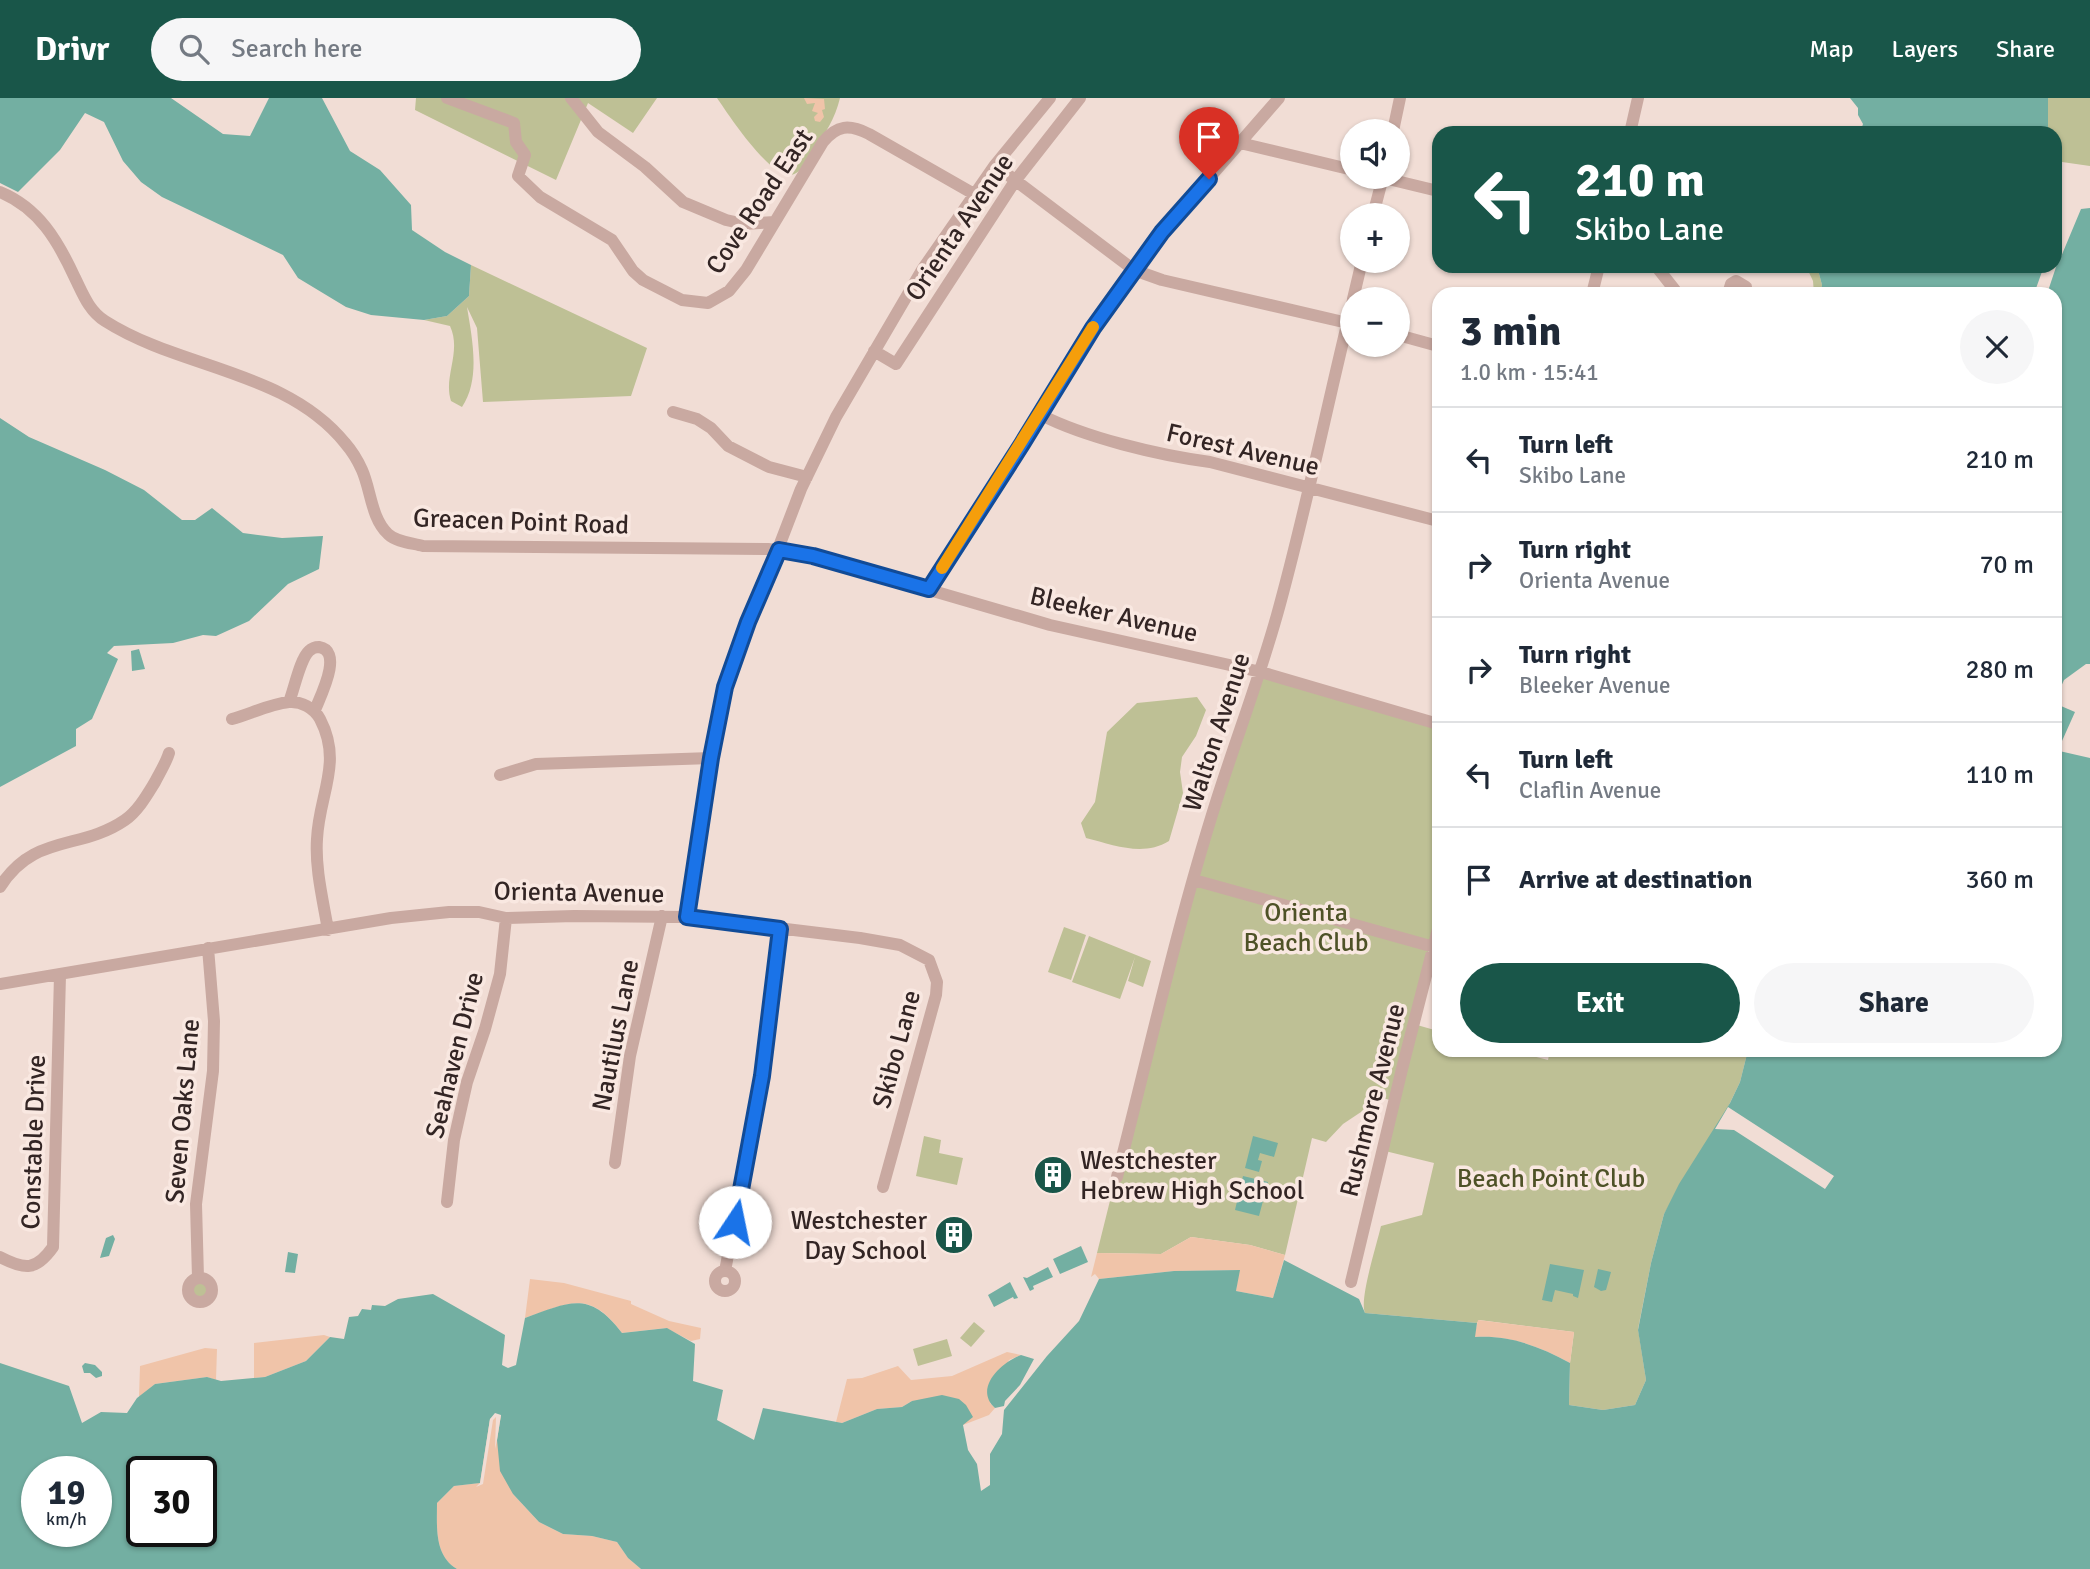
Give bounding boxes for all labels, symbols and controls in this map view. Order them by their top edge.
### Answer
search box [151,18,641,81]
text: Drivr [35,29,109,70]
icon: search [175,30,213,68]
text: Search here [231,33,362,65]
text: Map [1809,34,1854,64]
text: Layers [1892,34,1958,64]
text: Share [1996,34,2055,64]
pin [1179,107,1239,179]
icon: arrive [1190,118,1228,156]
map controls [1340,119,1410,357]
button: sound [1340,119,1410,189]
street label: Cove Road East [699,123,820,280]
street label: Orienta Avenue [899,148,1021,307]
text: 210 m [1575,150,1705,210]
icon: left [1460,154,1551,245]
button: + [1340,203,1410,273]
text: Skibo Lane [1575,210,1724,249]
button: − [1340,287,1410,357]
text: 3 min [1460,306,1561,357]
button: close [1960,310,2034,384]
text: 1.0 km · 15:41 [1460,358,1599,387]
street label: Forest Avenue [1163,417,1322,483]
text: Turn left [1519,429,1613,461]
icon: left [1460,441,1498,479]
text: 210 m [1965,444,2034,476]
text: Skibo Lane [1519,461,1626,490]
street label: Greacen Point Road [412,502,630,542]
text: Turn right [1519,534,1631,566]
icon: right [1460,546,1498,584]
text: 70 m [1979,549,2034,581]
text: Orienta Avenue [1519,566,1670,595]
street label: Bleeker Avenue [1027,580,1201,650]
text: Turn right [1519,639,1631,671]
street label: Walton Avenue [1176,649,1258,816]
icon: right [1460,651,1498,689]
text: 280 m [1965,654,2034,686]
text: Bleeker Avenue [1519,671,1671,700]
text: Turn left [1519,744,1613,776]
icon: left [1460,756,1498,794]
text: 110 m [1965,759,2034,791]
text: Claflin Avenue [1519,776,1661,805]
icon: arrive [1460,861,1498,899]
text: Arrive at destination [1519,864,1752,896]
text: 360 m [1965,864,2034,896]
street label: Orienta Avenue [493,876,665,910]
park label: Orienta Beach Club [1244,897,1368,959]
street label: Nautilus Lane [586,957,646,1114]
button: Exit [1460,963,1740,1043]
button: Share [1754,963,2034,1043]
street label: Seahaven Drive [419,969,491,1142]
street label: Skibo Lane [866,987,928,1112]
street label: Rushmore Avenue [1333,1000,1412,1200]
street label: Seven Oaks Lane [159,1017,207,1205]
street label: Constable Drive [15,1054,53,1230]
place label: Westchester Hebrew High School [1080,1145,1304,1207]
building icon: Westchester Hebrew High School [1032,1154,1074,1196]
park label: Beach Point Club [1457,1163,1645,1195]
position arrow [698,1185,772,1259]
place label: Westchester Day School [790,1205,927,1267]
building icon: Westchester Day School [933,1214,975,1256]
speed limit sign: 30 [126,1456,217,1547]
text: 19 [48,1471,85,1514]
text: km/h [46,1508,87,1530]

